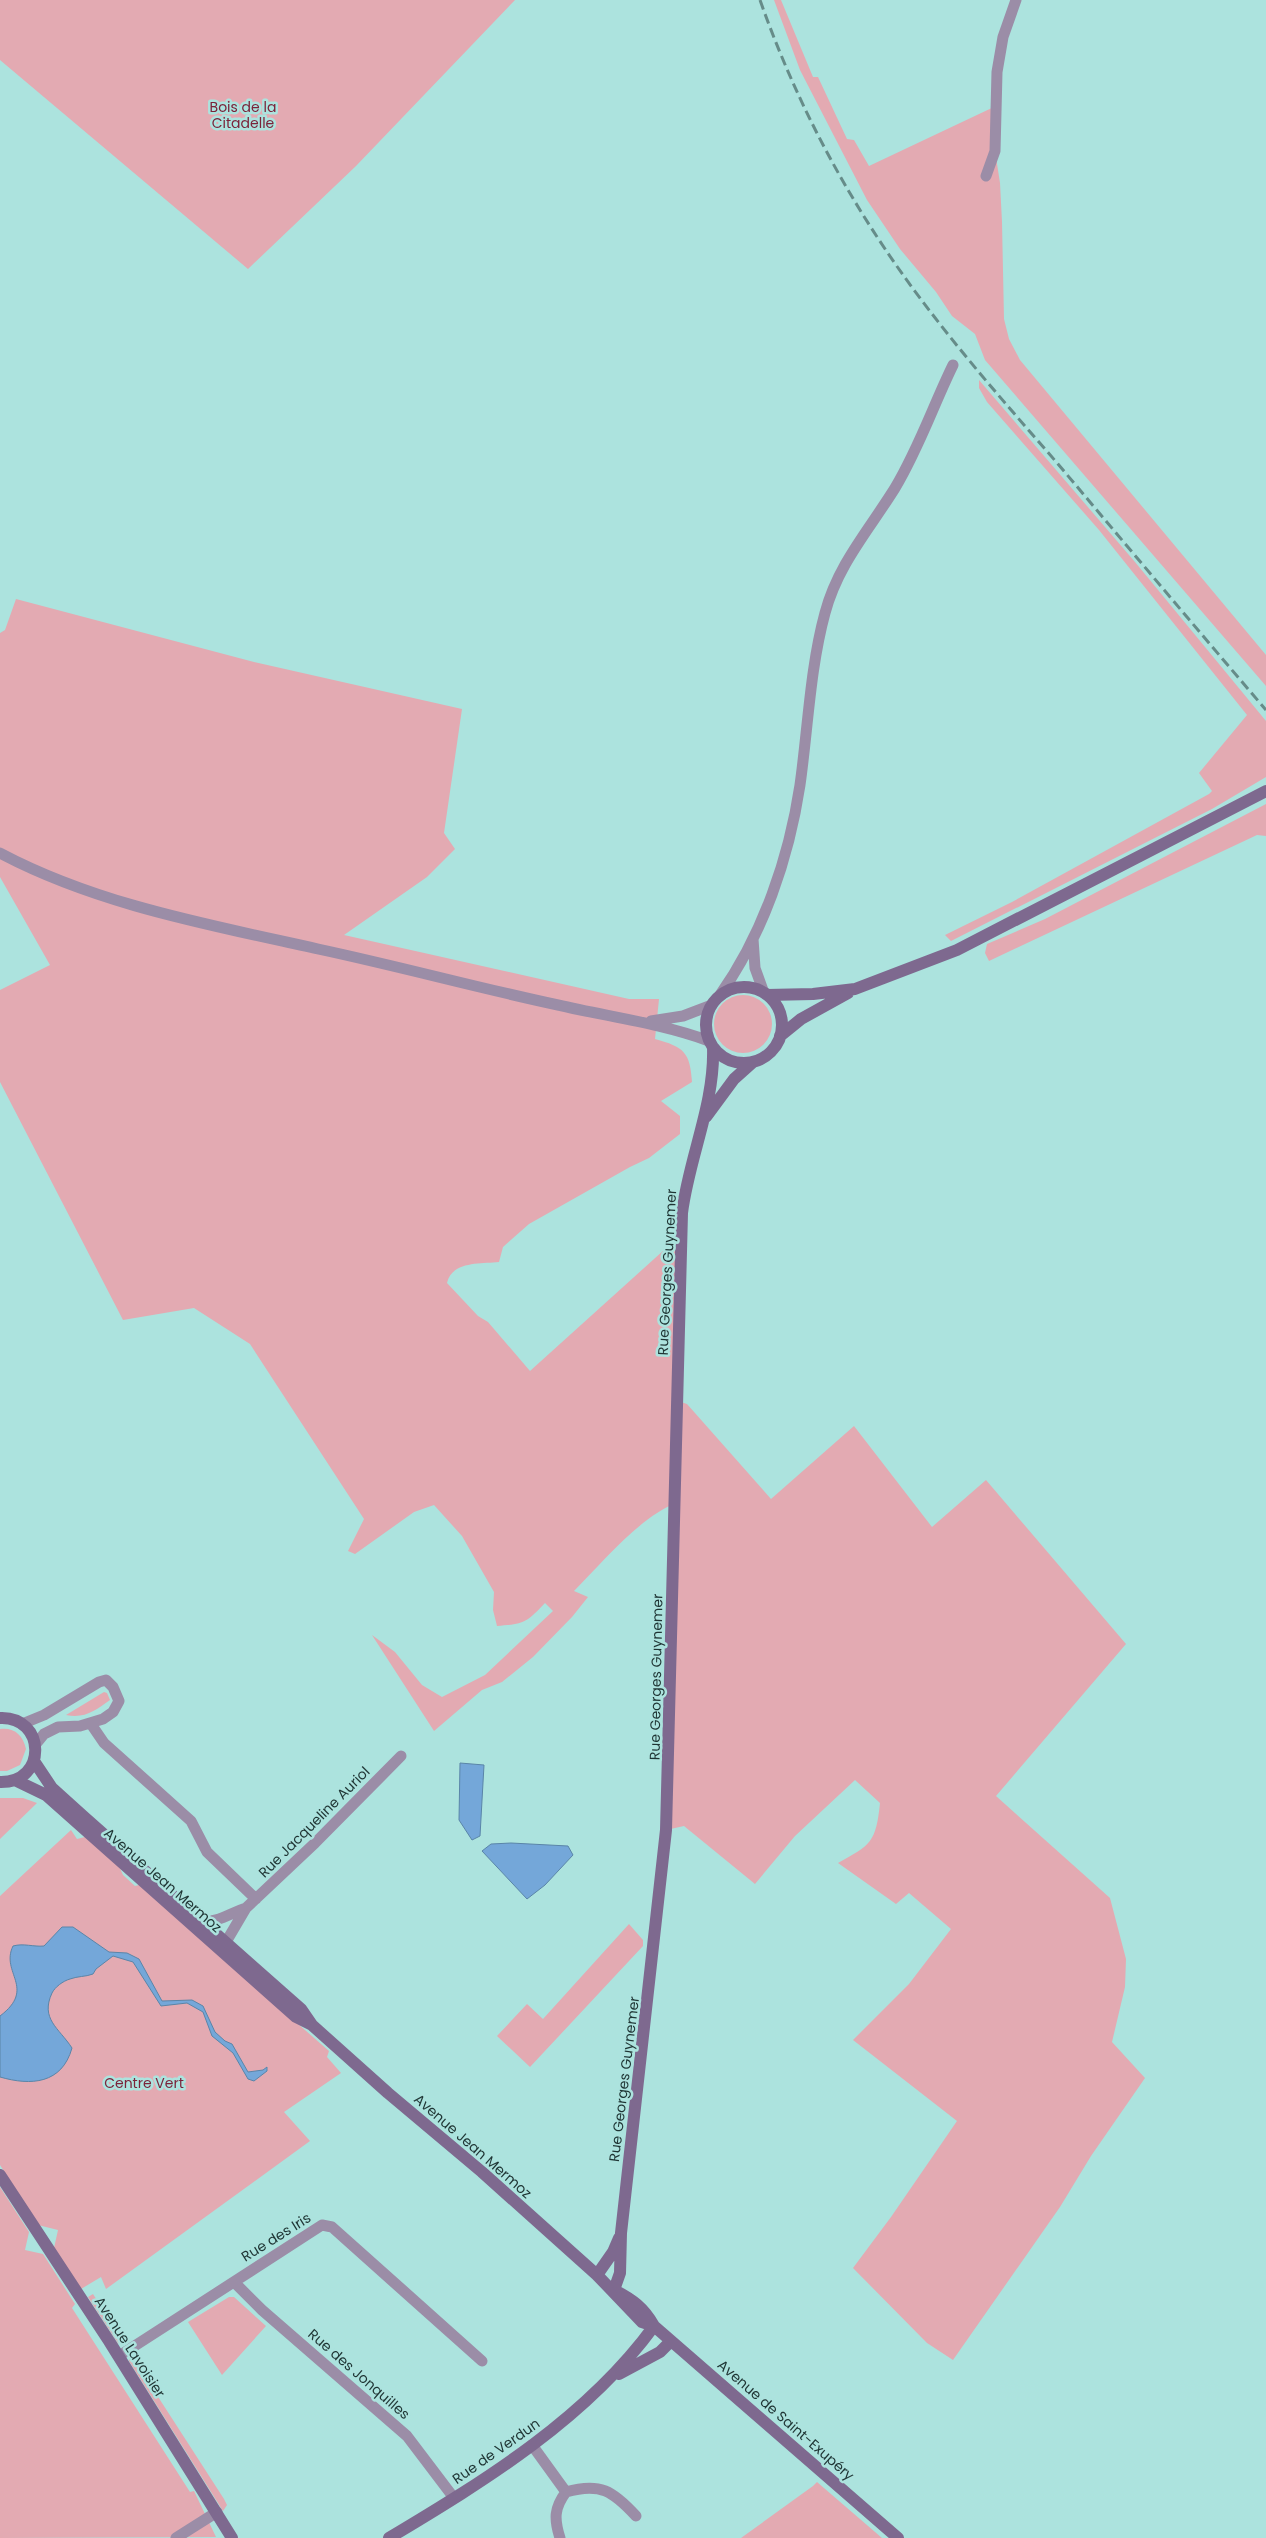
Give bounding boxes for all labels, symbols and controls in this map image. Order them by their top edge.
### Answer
park label: Bois de la Citadelle [210,97,276,133]
street label: Rue Georges Guynemer [653,1188,681,1356]
street label: Rue Georges Guynemer [645,1594,667,1760]
street label: Rue Jacqueline Auriol [254,1762,374,1882]
street label: Avenue Jean Mermoz [100,1823,226,1937]
street label: Rue Georges Guynemer [604,1995,644,2163]
park label: Centre Vert [104,2073,184,2093]
street label: Avenue Jean Mermoz [410,2089,536,2203]
street label: Rue des Iris [237,2208,315,2266]
street label: Avenue Lavoisier [90,2293,170,2401]
street label: Rue des Jonquilles [304,2324,414,2424]
street label: Avenue de Saint-Exupéry [713,2355,859,2485]
street label: Rue de Verdun [448,2413,544,2489]

